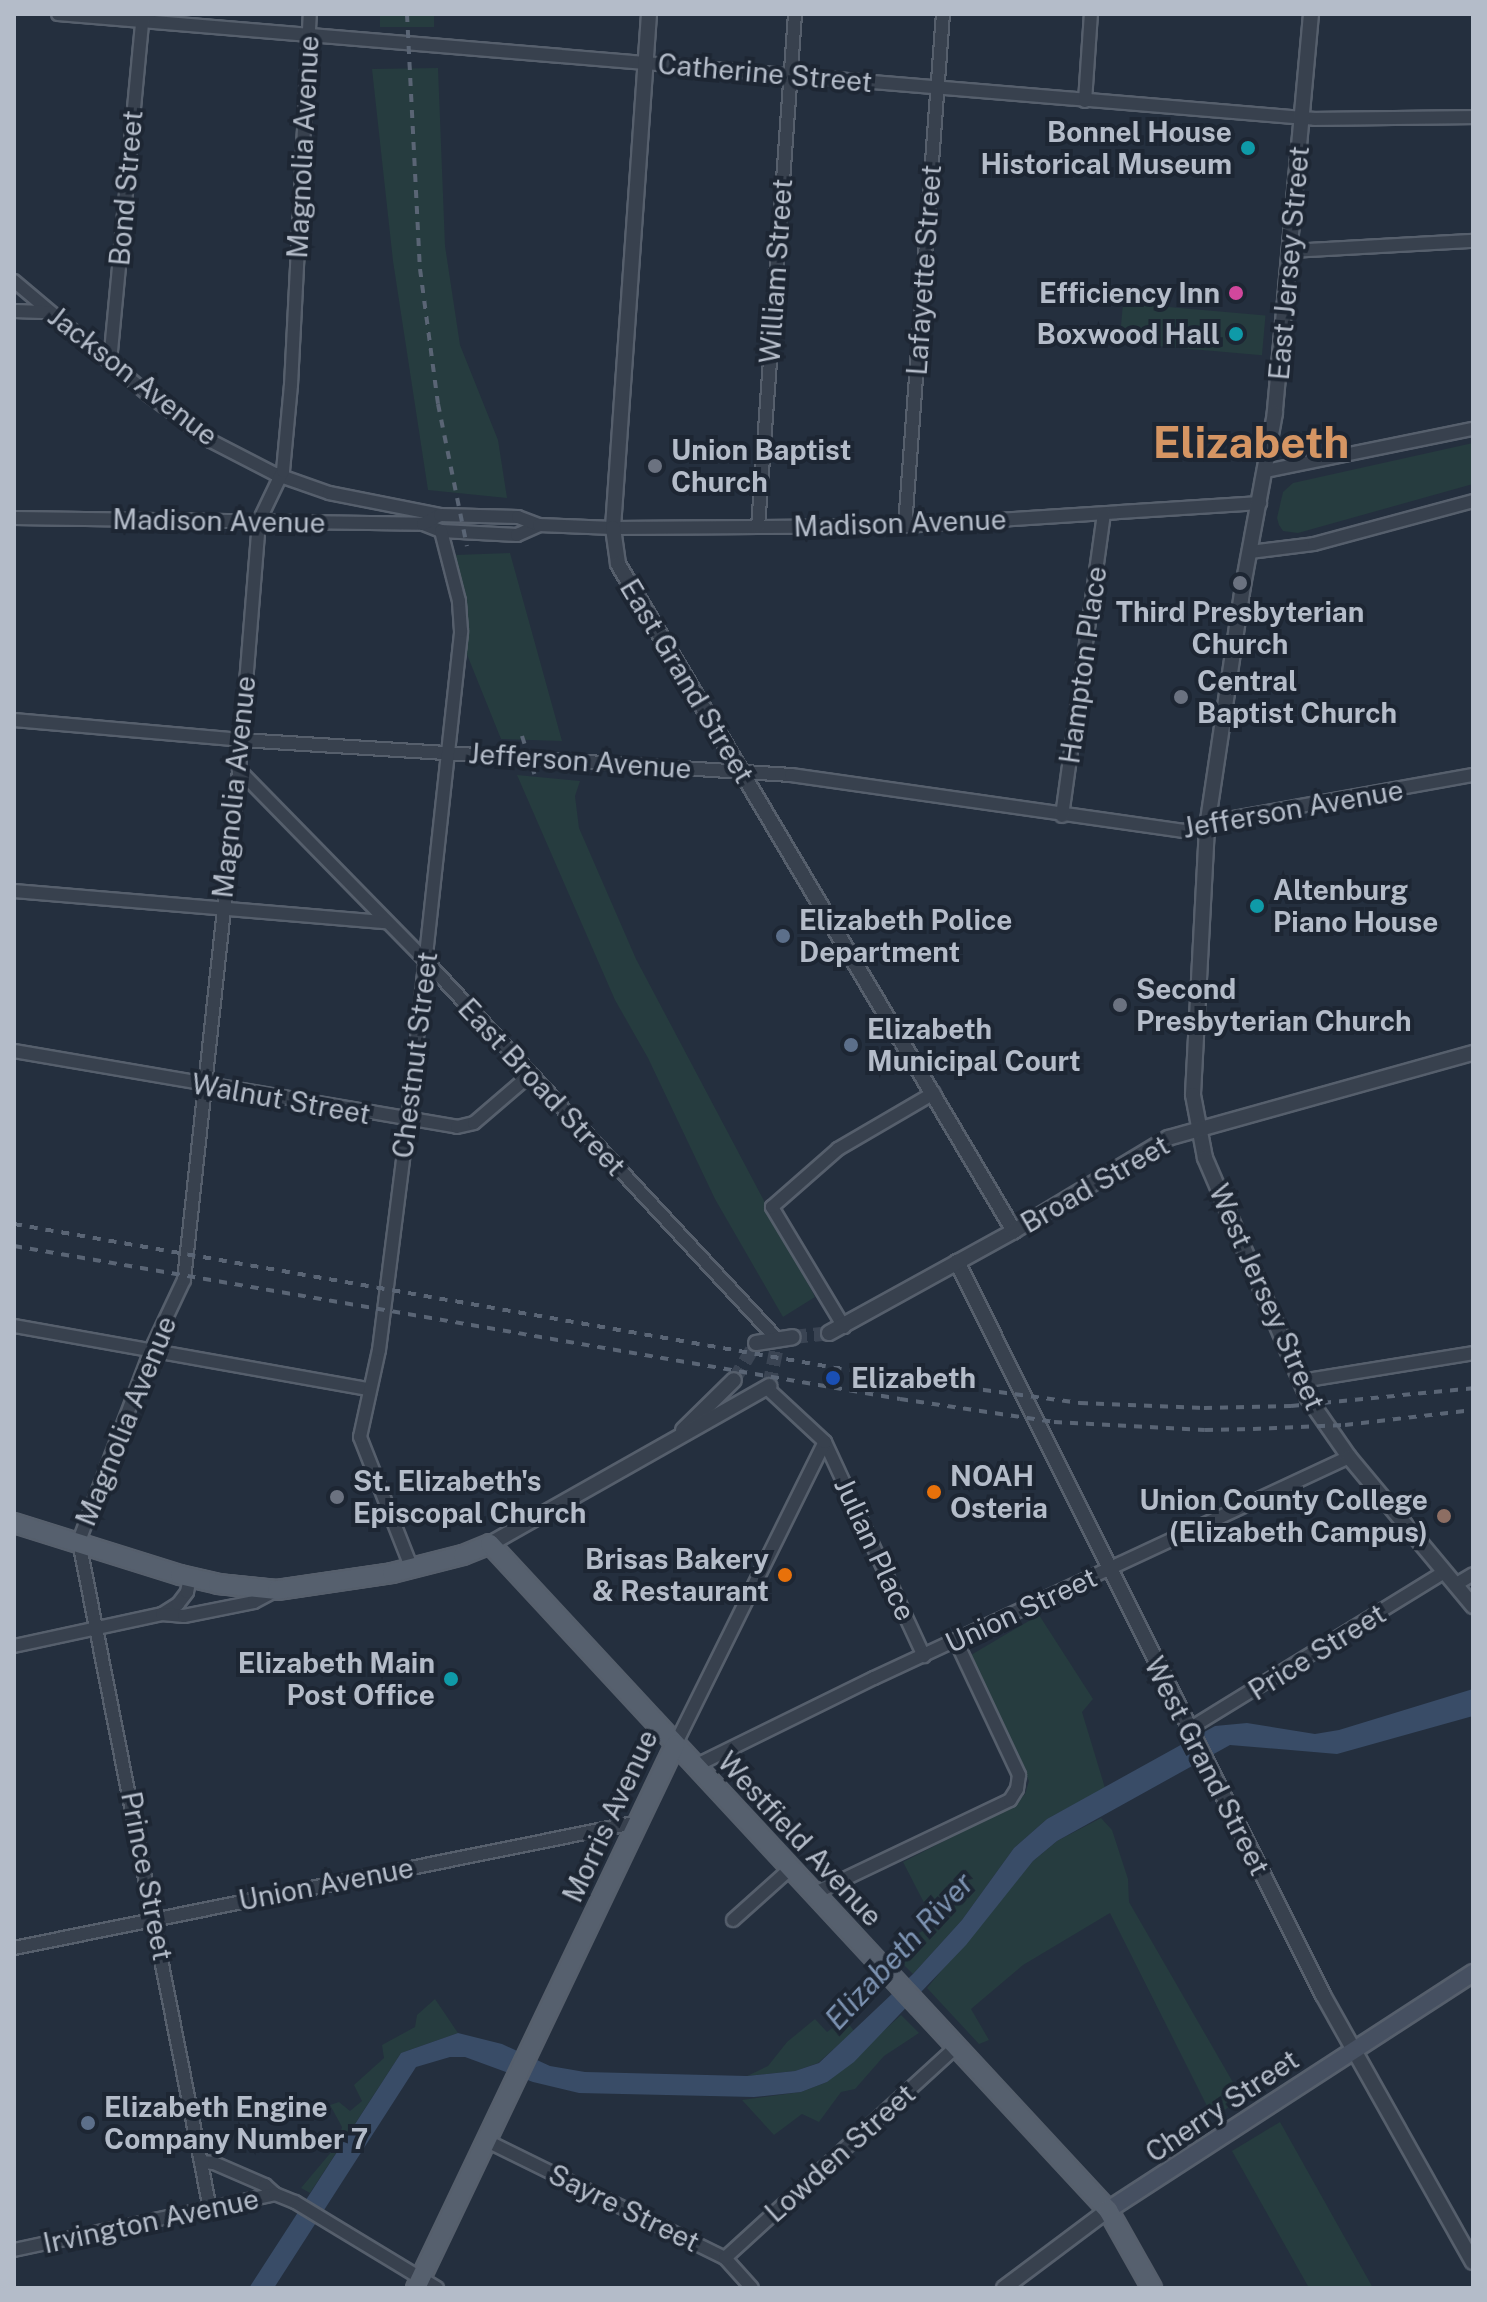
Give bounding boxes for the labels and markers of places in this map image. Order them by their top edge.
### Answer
place label: Bonnel House Historical Museum [980,115,1232,181]
marker: Bonnel House Historical Museum [1239,139,1257,157]
place label: Efficiency Inn [1039,276,1220,310]
marker: Efficiency Inn [1227,284,1245,302]
place label: Boxwood Hall [1037,317,1220,351]
marker: Boxwood Hall [1227,325,1245,343]
place label: Union Baptist Church [671,433,851,499]
marker: Union Baptist Church [646,457,664,475]
marker: Third Presbyterian Church [1231,574,1249,592]
place label: Third Presbyterian Church [1116,595,1364,661]
place label: Central Baptist Church [1197,664,1397,730]
marker: Central Baptist Church [1172,688,1190,706]
place label: Altenburg Piano House [1273,873,1438,939]
marker: Altenburg Piano House [1248,897,1266,915]
place label: Elizabeth Police Department [799,903,1012,969]
marker: Elizabeth Police Department [774,927,792,945]
place label: Second Presbyterian Church [1136,972,1411,1038]
marker: Second Presbyterian Church [1111,996,1129,1014]
place label: Elizabeth Municipal Court [867,1012,1081,1078]
marker: Elizabeth Municipal Court [842,1036,860,1054]
place label: Elizabeth [851,1361,976,1395]
marker: Elizabeth [822,1367,844,1389]
place label: NOAH Osteria [950,1459,1048,1525]
place label: St. Elizabeth's Episcopal Church [353,1464,586,1530]
marker: NOAH Osteria [925,1483,943,1501]
place label: Union County College (Elizabeth Campus) [1139,1483,1428,1549]
marker: St. Elizabeth's Episcopal Church [328,1488,346,1506]
marker: Union County College (Elizabeth Campus) [1435,1507,1453,1525]
place label: Brisas Bakery & Restaurant [585,1542,769,1608]
marker: Brisas Bakery & Restaurant [776,1566,794,1584]
place label: Elizabeth Main Post Office [238,1646,435,1712]
marker: Elizabeth Main Post Office [442,1670,460,1688]
place label: Elizabeth Engine Company Number 7 [104,2090,369,2156]
marker: Elizabeth Engine Company Number 7 [79,2114,97,2132]

